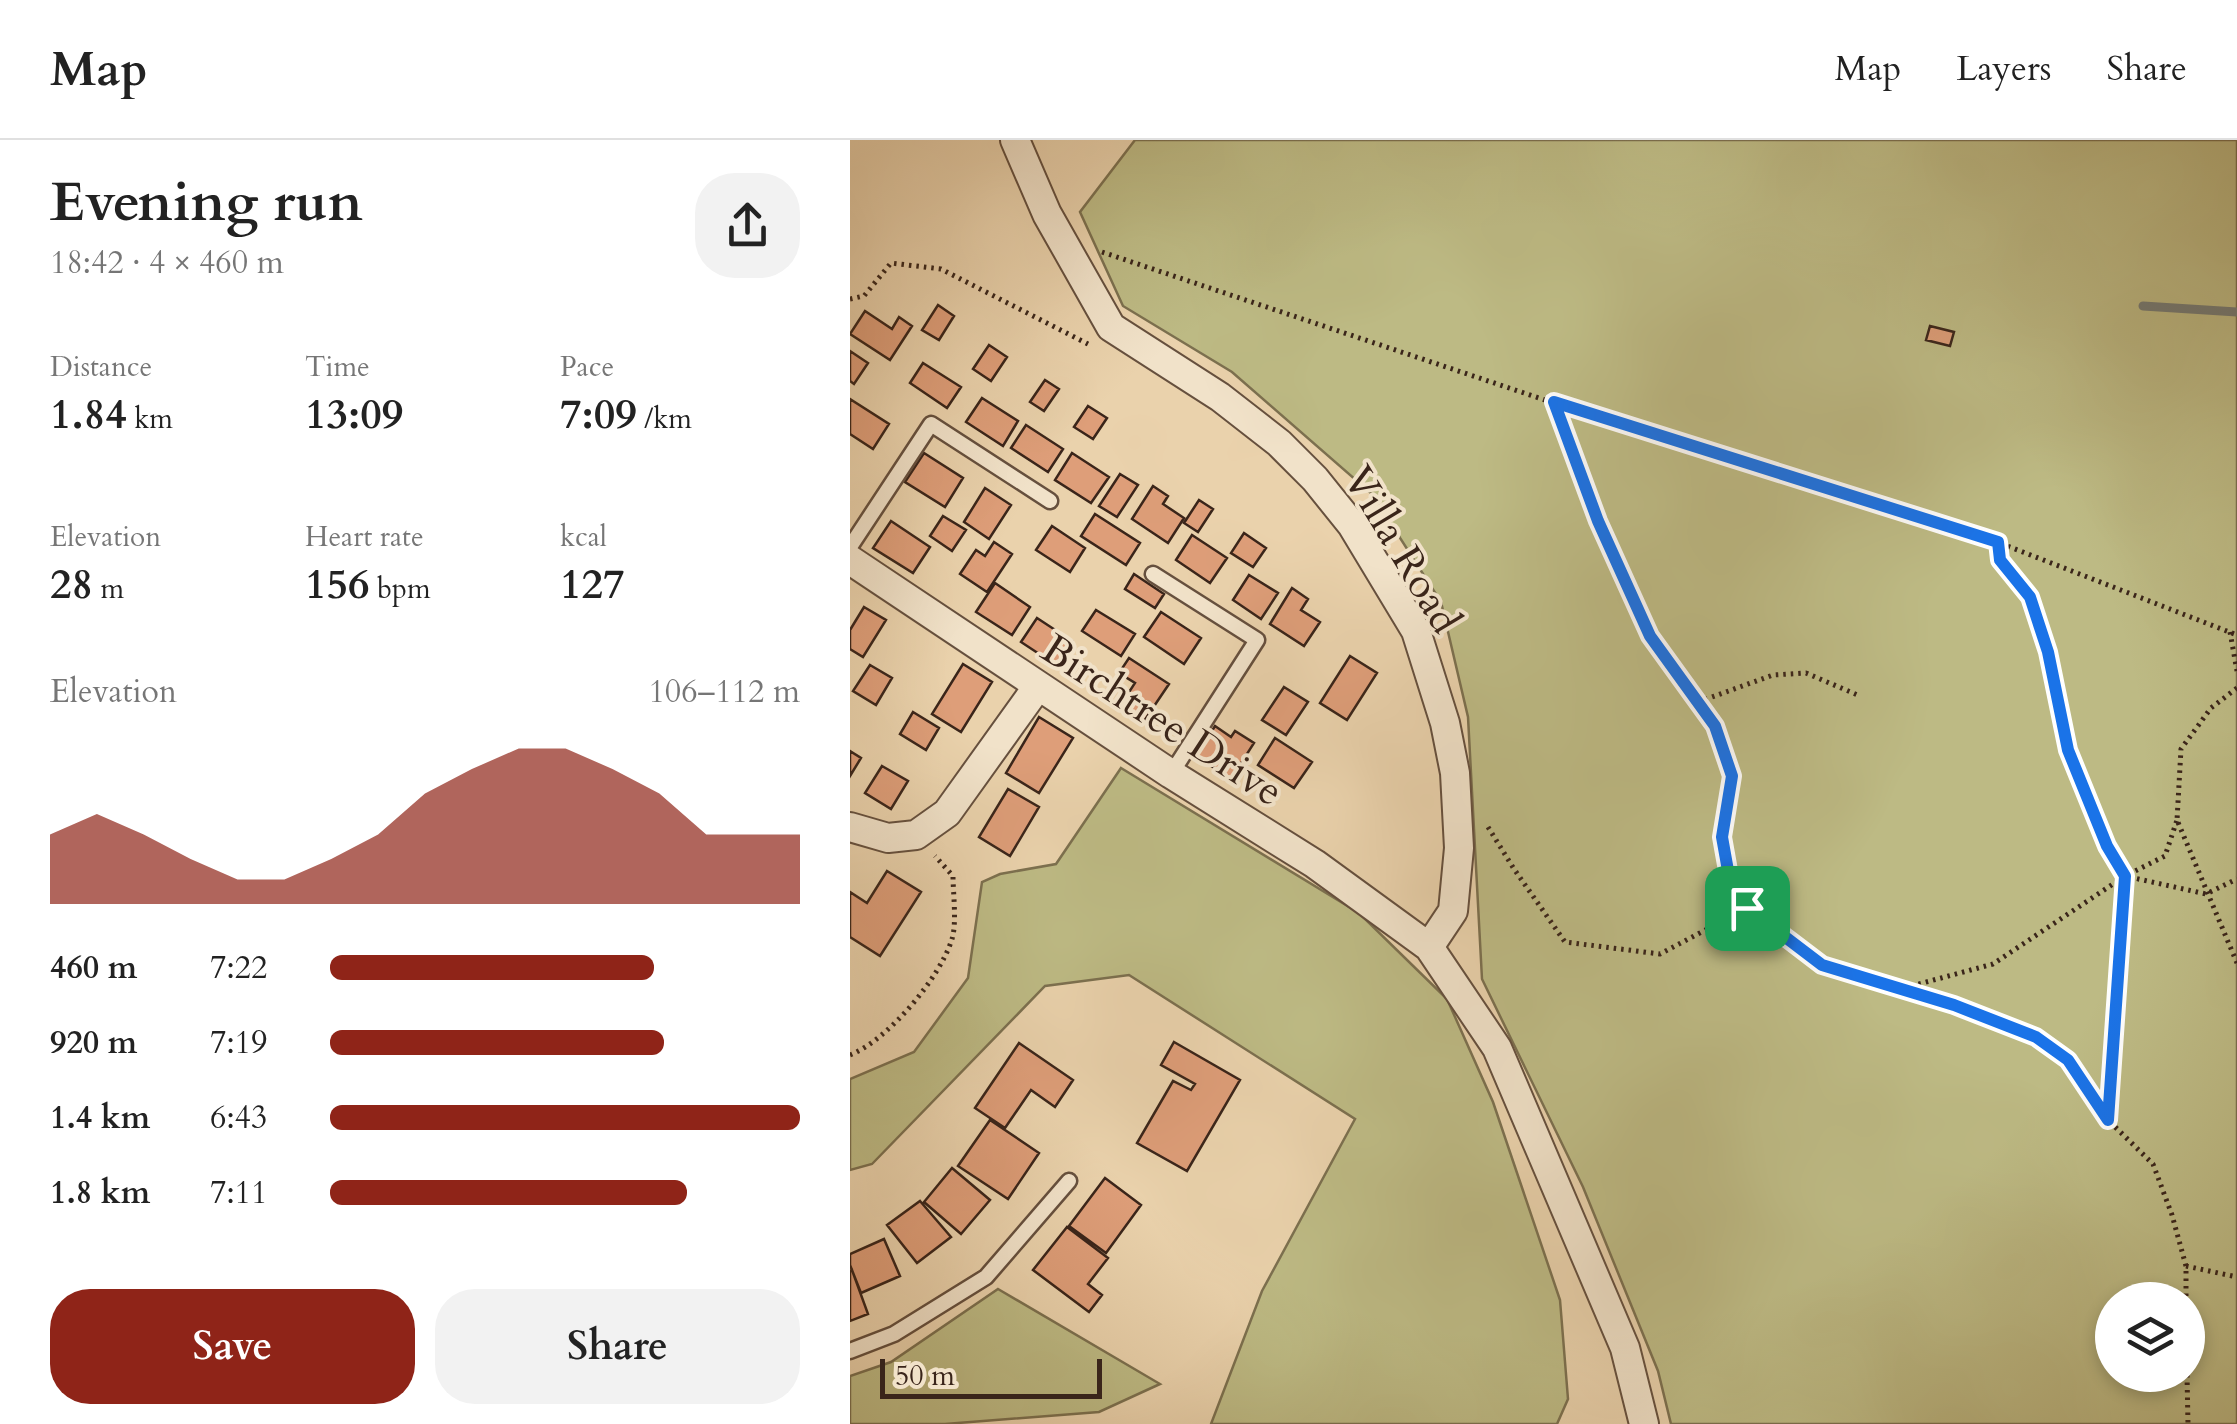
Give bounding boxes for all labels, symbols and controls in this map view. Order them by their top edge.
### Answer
text: Map [50,37,148,102]
text: Map [1835,45,1901,93]
text: Layers [1956,45,2051,93]
text: Share [2106,45,2187,93]
text: Evening run [50,166,363,240]
button: share [695,173,800,278]
text: 18:42 · 4 × 460 m [50,241,284,285]
text: Distance [50,348,152,386]
text: Time [305,348,370,386]
text: Pace [560,348,614,386]
text: 1.84 [50,386,127,443]
text: 13:09 [305,386,403,443]
text: 7:09 [560,386,637,443]
text: km [127,400,173,438]
text: /km [637,400,692,438]
street label: Villa Road [1329,455,1474,644]
text: Elevation [50,518,161,556]
text: Heart rate [305,518,424,556]
text: kcal [560,518,607,556]
text: 28 [50,556,93,613]
text: 156 [305,556,370,613]
text: 127 [560,556,625,613]
text: m [93,570,124,608]
text: bpm [370,570,431,608]
street label: Birchtree Drive [1030,621,1294,820]
text: Elevation [50,670,177,714]
text: 106–112 m [648,670,800,714]
pin [1705,866,1790,951]
icon: arrive [1720,881,1775,936]
text: 460 m [50,946,137,990]
text: 7:22 [210,946,267,990]
text: 920 m [50,1021,137,1065]
text: 7:19 [210,1021,267,1065]
text: 1.4 km [50,1096,150,1140]
text: 6:43 [210,1096,267,1140]
text: 1.8 km [50,1171,150,1215]
text: 7:11 [210,1171,267,1215]
map controls [2095,1282,2205,1392]
button: layers [2095,1282,2205,1392]
button: Save [50,1289,415,1404]
button: Share [435,1289,800,1404]
scale bar [880,1354,1102,1398]
text: 50 m [895,1357,955,1395]

